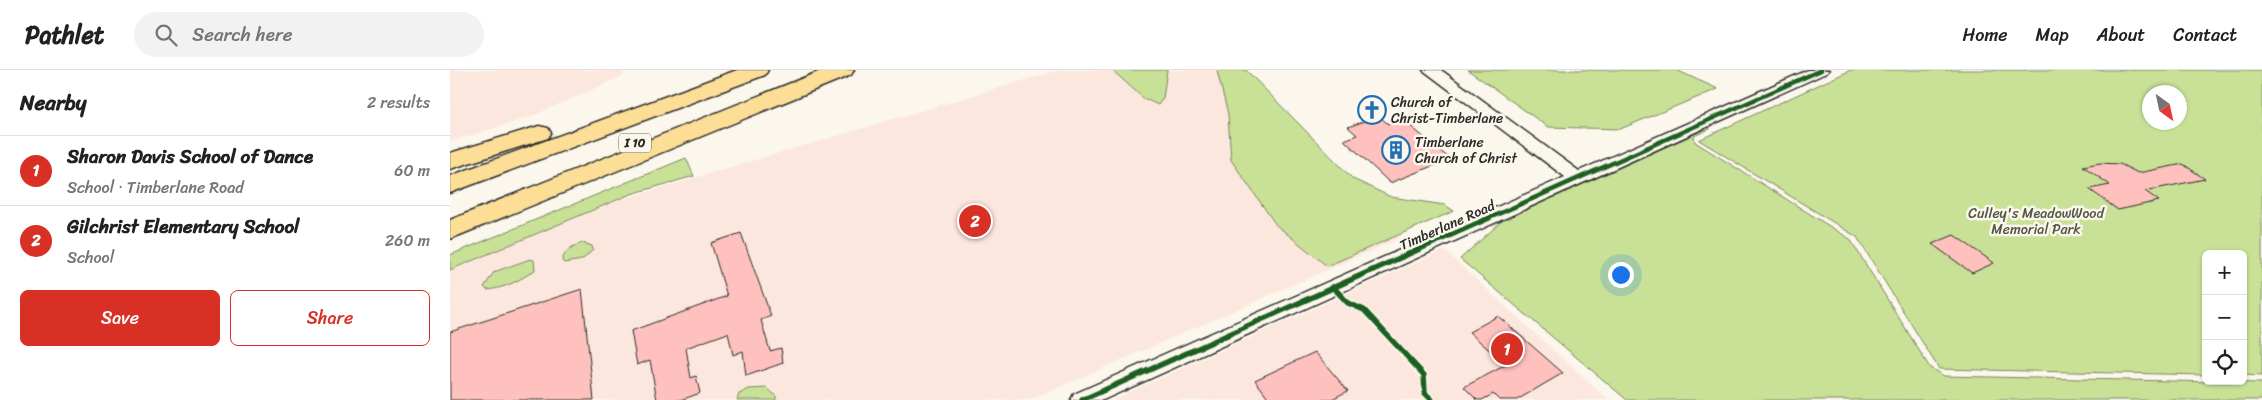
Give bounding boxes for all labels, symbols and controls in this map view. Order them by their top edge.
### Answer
search box [134,12,484,57]
text: Pathlet [25,14,104,56]
text: Search here [192,18,292,51]
text: Home [1963,19,2008,51]
text: Map [2036,19,2069,51]
text: About [2097,19,2145,51]
text: Contact [2173,19,2237,51]
icon: search [152,21,180,49]
text: Nearby [20,84,86,122]
north arrow [2142,85,2187,130]
text: 2 results [367,88,430,117]
place label: Church of Christ-Timberlane [1391,90,1503,131]
church icon: Church of Christ-Timberlane [1357,95,1387,125]
place label: Timberlane Church of Christ [1415,130,1518,171]
road number: I 10 [619,134,651,152]
building icon: Timberlane Church of Christ [1381,135,1411,165]
text: Sharon Davis School of Dance [67,140,313,173]
text: 1 [33,156,39,185]
text: 60 m [394,156,430,185]
text: School · Timberlane Road [67,173,244,202]
street label: Timberlane Road [1395,193,1500,258]
park label: Culley's MeadowWood Memorial Park [1968,201,2105,242]
pin: 2 [959,202,991,240]
text: Gilchrist Elementary School [67,210,300,243]
text: 2 [31,226,41,255]
text: 260 m [385,226,430,255]
text: School [67,243,114,272]
map controls [2202,250,2247,385]
button: + [2202,250,2247,295]
your location [1608,262,1634,288]
button: Save [20,290,220,346]
button: Share [230,290,430,346]
button: − [2202,295,2247,340]
pin: 1 [1491,330,1523,368]
button: locate [2202,340,2247,385]

